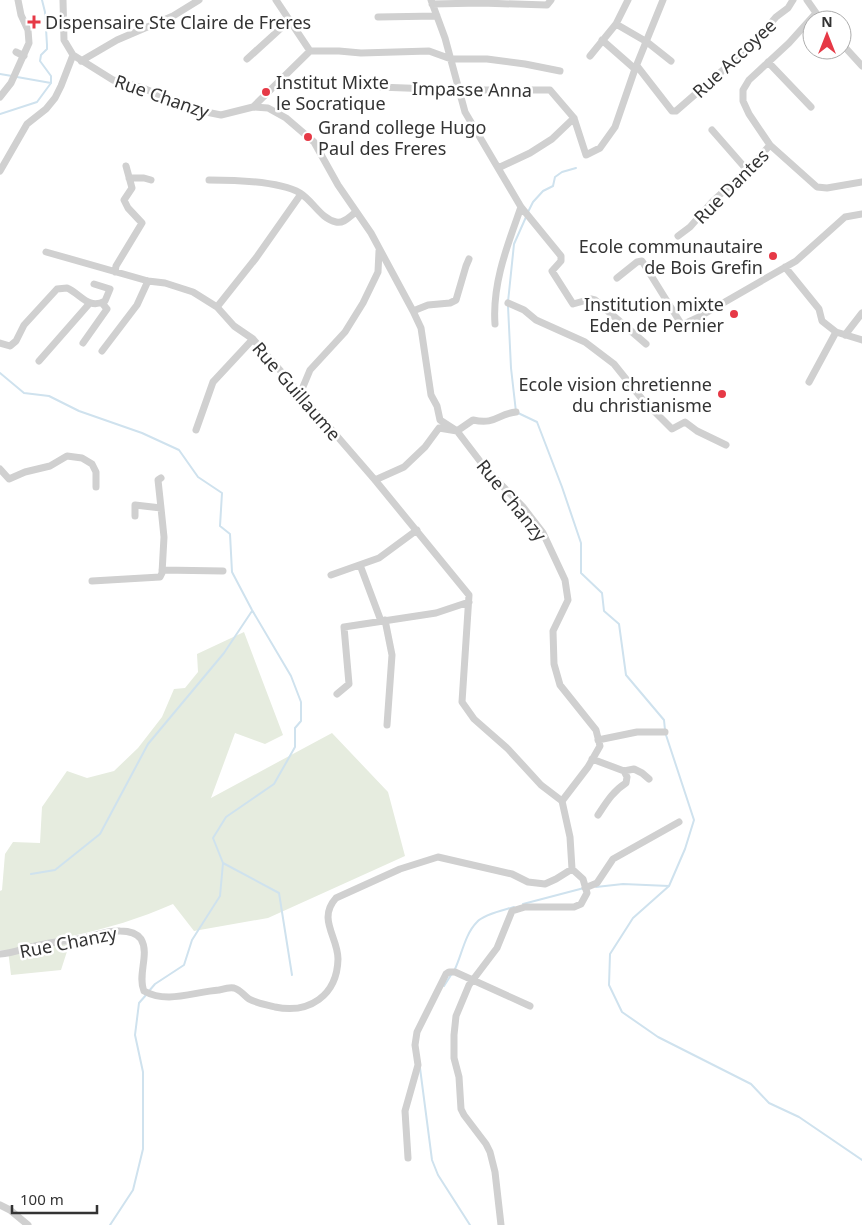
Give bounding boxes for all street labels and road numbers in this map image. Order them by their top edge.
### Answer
street label: Rue Accoyee [687,13,781,103]
street label: Rue Chanzy [112,69,213,124]
street label: Impasse Anna [412,76,532,102]
street label: Rue Dantes [688,143,774,229]
street label: Rue Guillaume [247,337,347,445]
street label: Rue Chanzy [472,454,553,546]
street label: Rue Chanzy [17,921,119,963]

